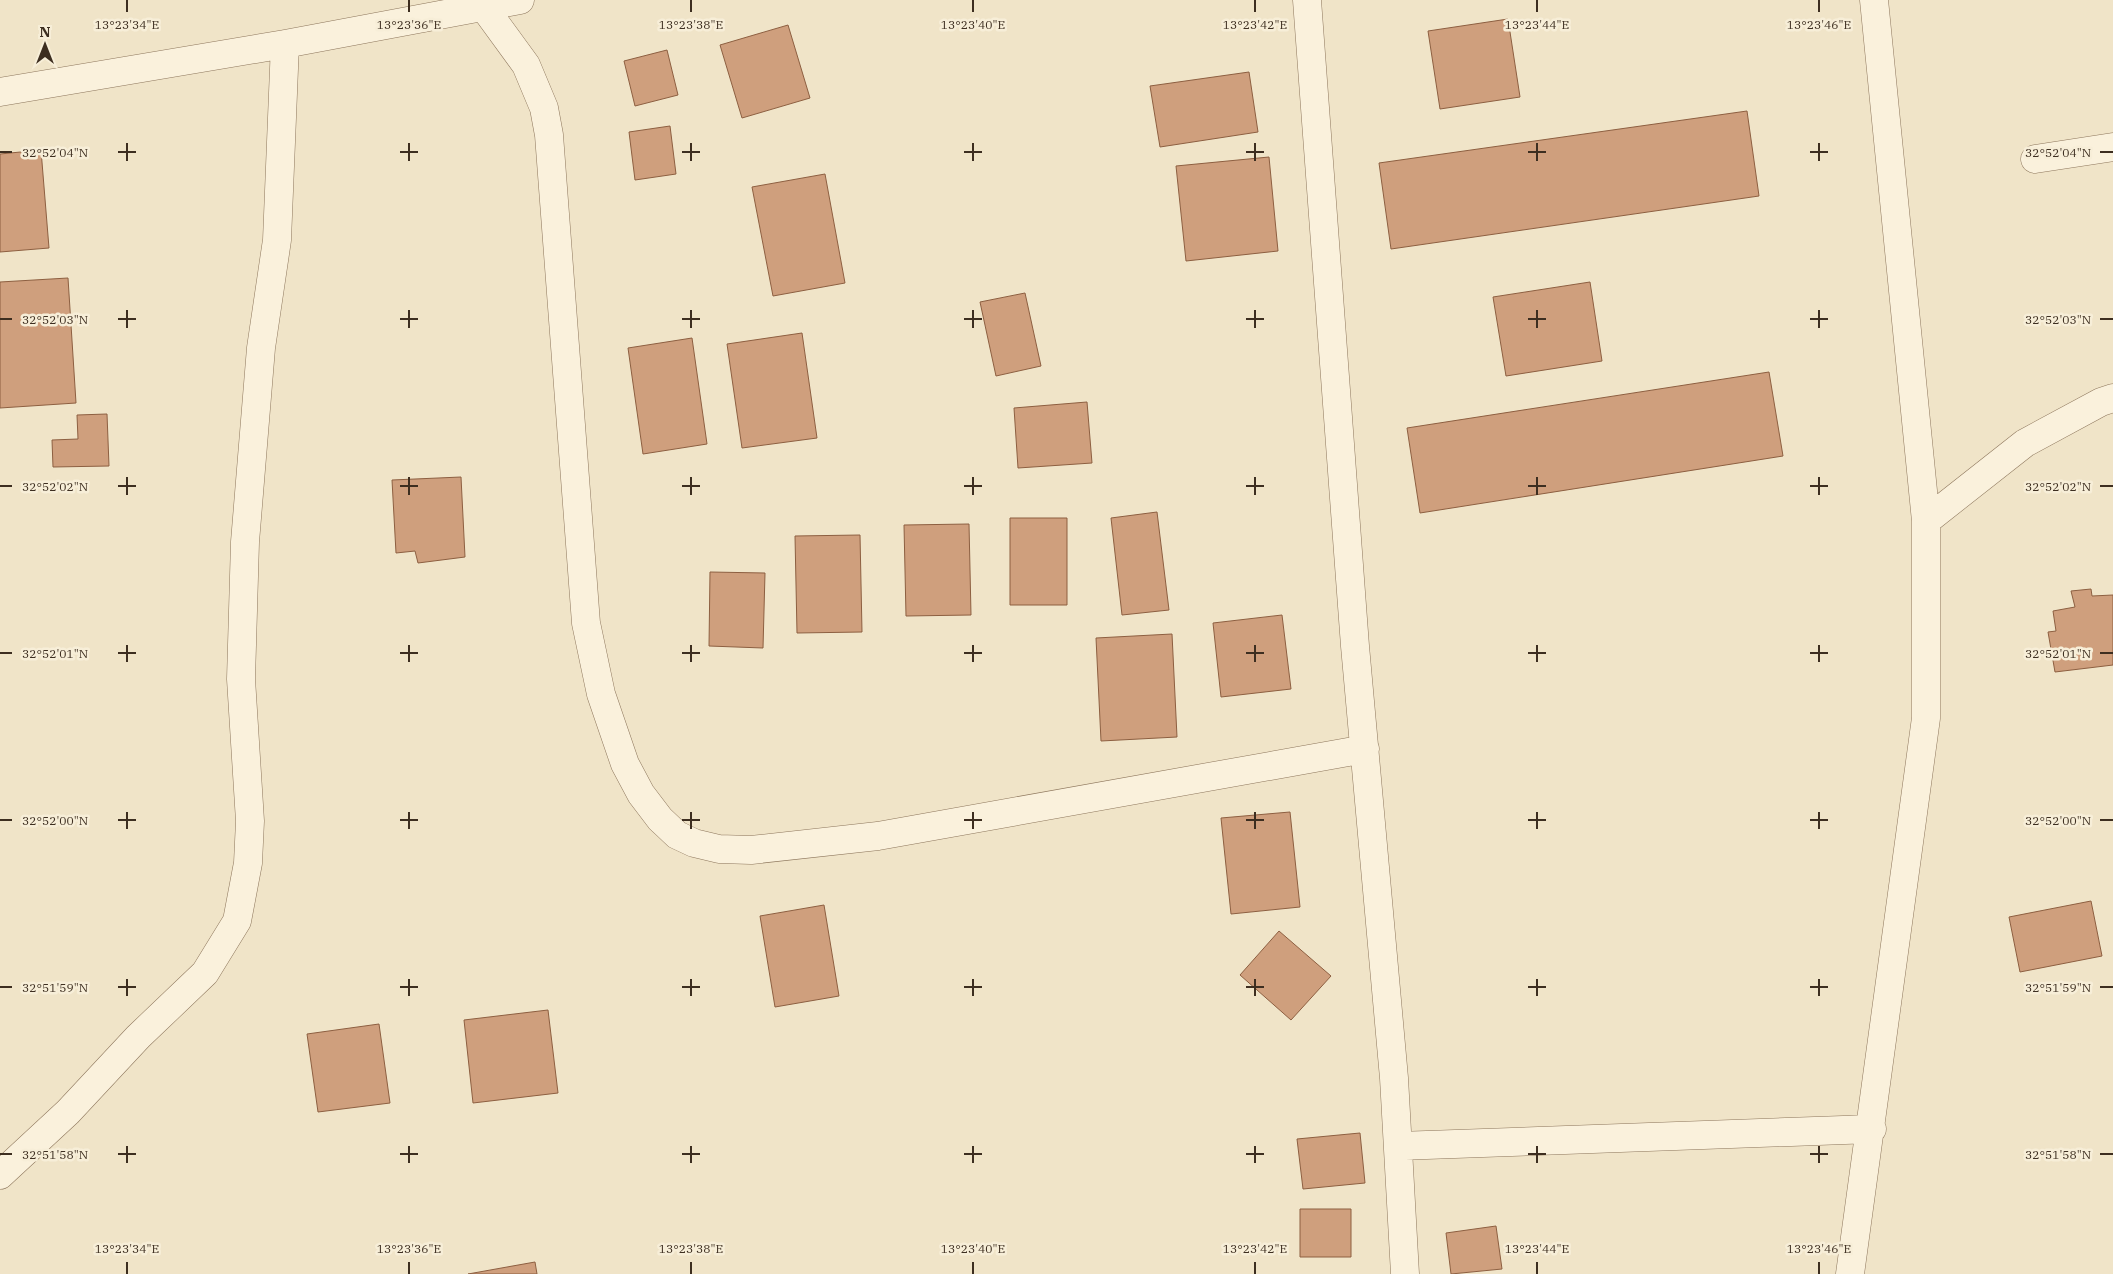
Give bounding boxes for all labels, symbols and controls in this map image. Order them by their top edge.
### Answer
text: 13°23'34"E [95,17,159,32]
text: 13°23'36"E [377,17,441,32]
text: 13°23'38"E [659,17,723,32]
text: 13°23'40"E [941,17,1005,32]
text: 13°23'42"E [1223,17,1287,32]
text: 13°23'44"E [1505,17,1569,32]
text: 13°23'46"E [1787,17,1851,32]
north arrow [20,20,70,70]
text: N [39,23,51,41]
text: 32°52'04"N [22,145,88,160]
text: 32°52'04"N [2025,145,2091,160]
text: 32°52'03"N [22,312,88,327]
text: 32°52'03"N [2025,312,2091,327]
text: 32°52'02"N [22,479,88,494]
text: 32°52'02"N [2025,479,2091,494]
text: 32°52'01"N [22,646,88,661]
text: 32°52'01"N [2025,646,2091,661]
text: 32°52'00"N [22,813,88,828]
text: 32°52'00"N [2025,813,2091,828]
text: 32°51'59"N [22,980,88,995]
text: 32°51'59"N [2025,980,2091,995]
text: 32°51'58"N [22,1147,88,1162]
text: 32°51'58"N [2025,1147,2091,1162]
text: 13°23'34"E [95,1241,159,1256]
text: 13°23'36"E [377,1241,441,1256]
text: 13°23'38"E [659,1241,723,1256]
text: 13°23'40"E [941,1241,1005,1256]
text: 13°23'42"E [1223,1241,1287,1256]
text: 13°23'44"E [1505,1241,1569,1256]
text: 13°23'46"E [1787,1241,1851,1256]

